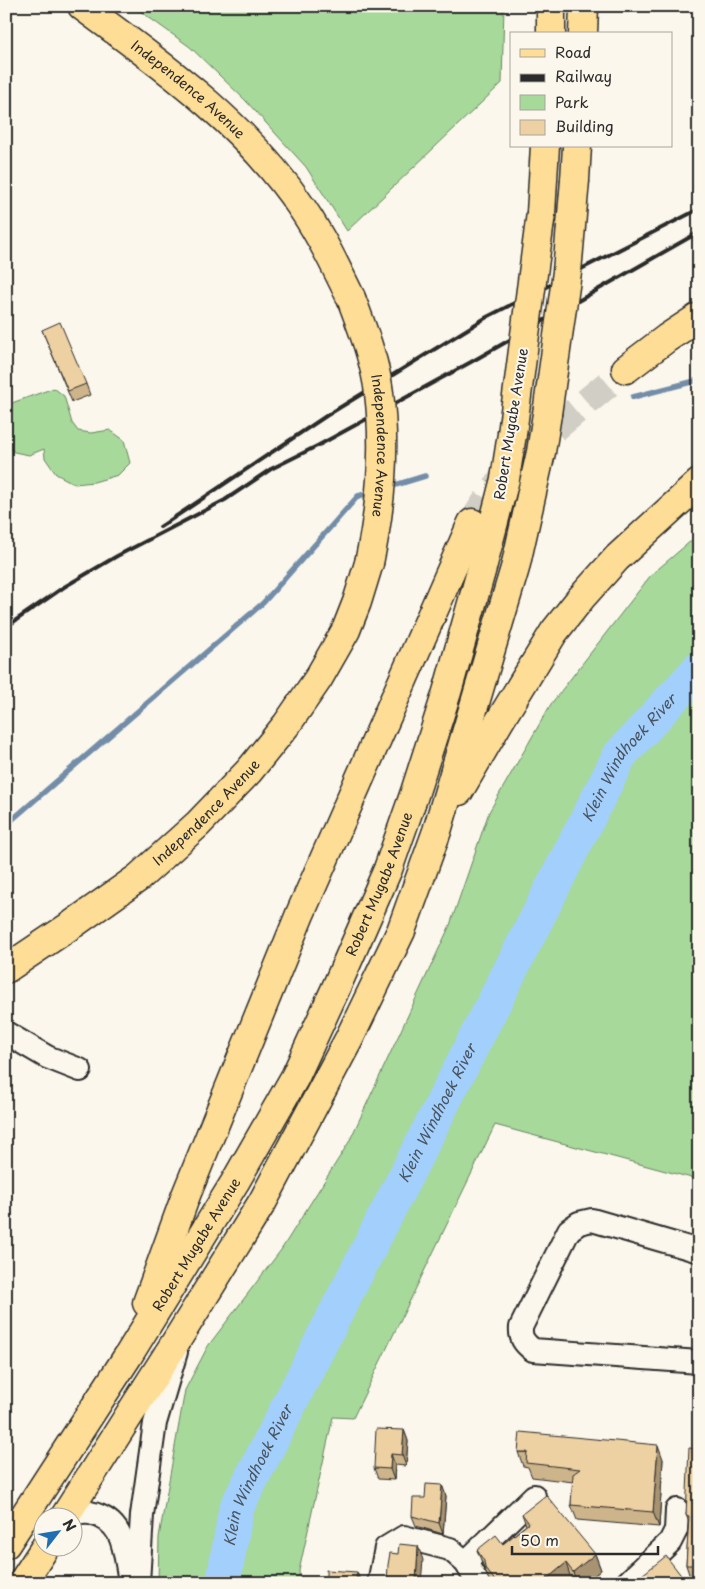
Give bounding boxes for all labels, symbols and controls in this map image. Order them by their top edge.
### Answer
legend [510,32,672,148]
street label: Independence Avenue [127,35,251,143]
text: Road [555,40,591,63]
text: Railway [555,64,612,87]
text: Park [555,90,589,113]
text: Building [555,114,614,137]
street label: Robert Mugabe Avenue [488,346,533,501]
street label: Independence Avenue [366,372,393,519]
water label: Klein Windhoek River [575,686,682,825]
street label: Independence Avenue [148,754,265,870]
street label: Robert Mugabe Avenue [340,809,417,959]
water label: Klein Windhoek River [391,1038,482,1186]
street label: Robert Mugabe Avenue [147,1173,246,1315]
water label: Klein Windhoek River [217,1398,298,1548]
north arrow [32,1506,82,1556]
text: N [58,1515,81,1535]
scale bar [512,1524,659,1556]
text: 50 m [520,1528,559,1551]

